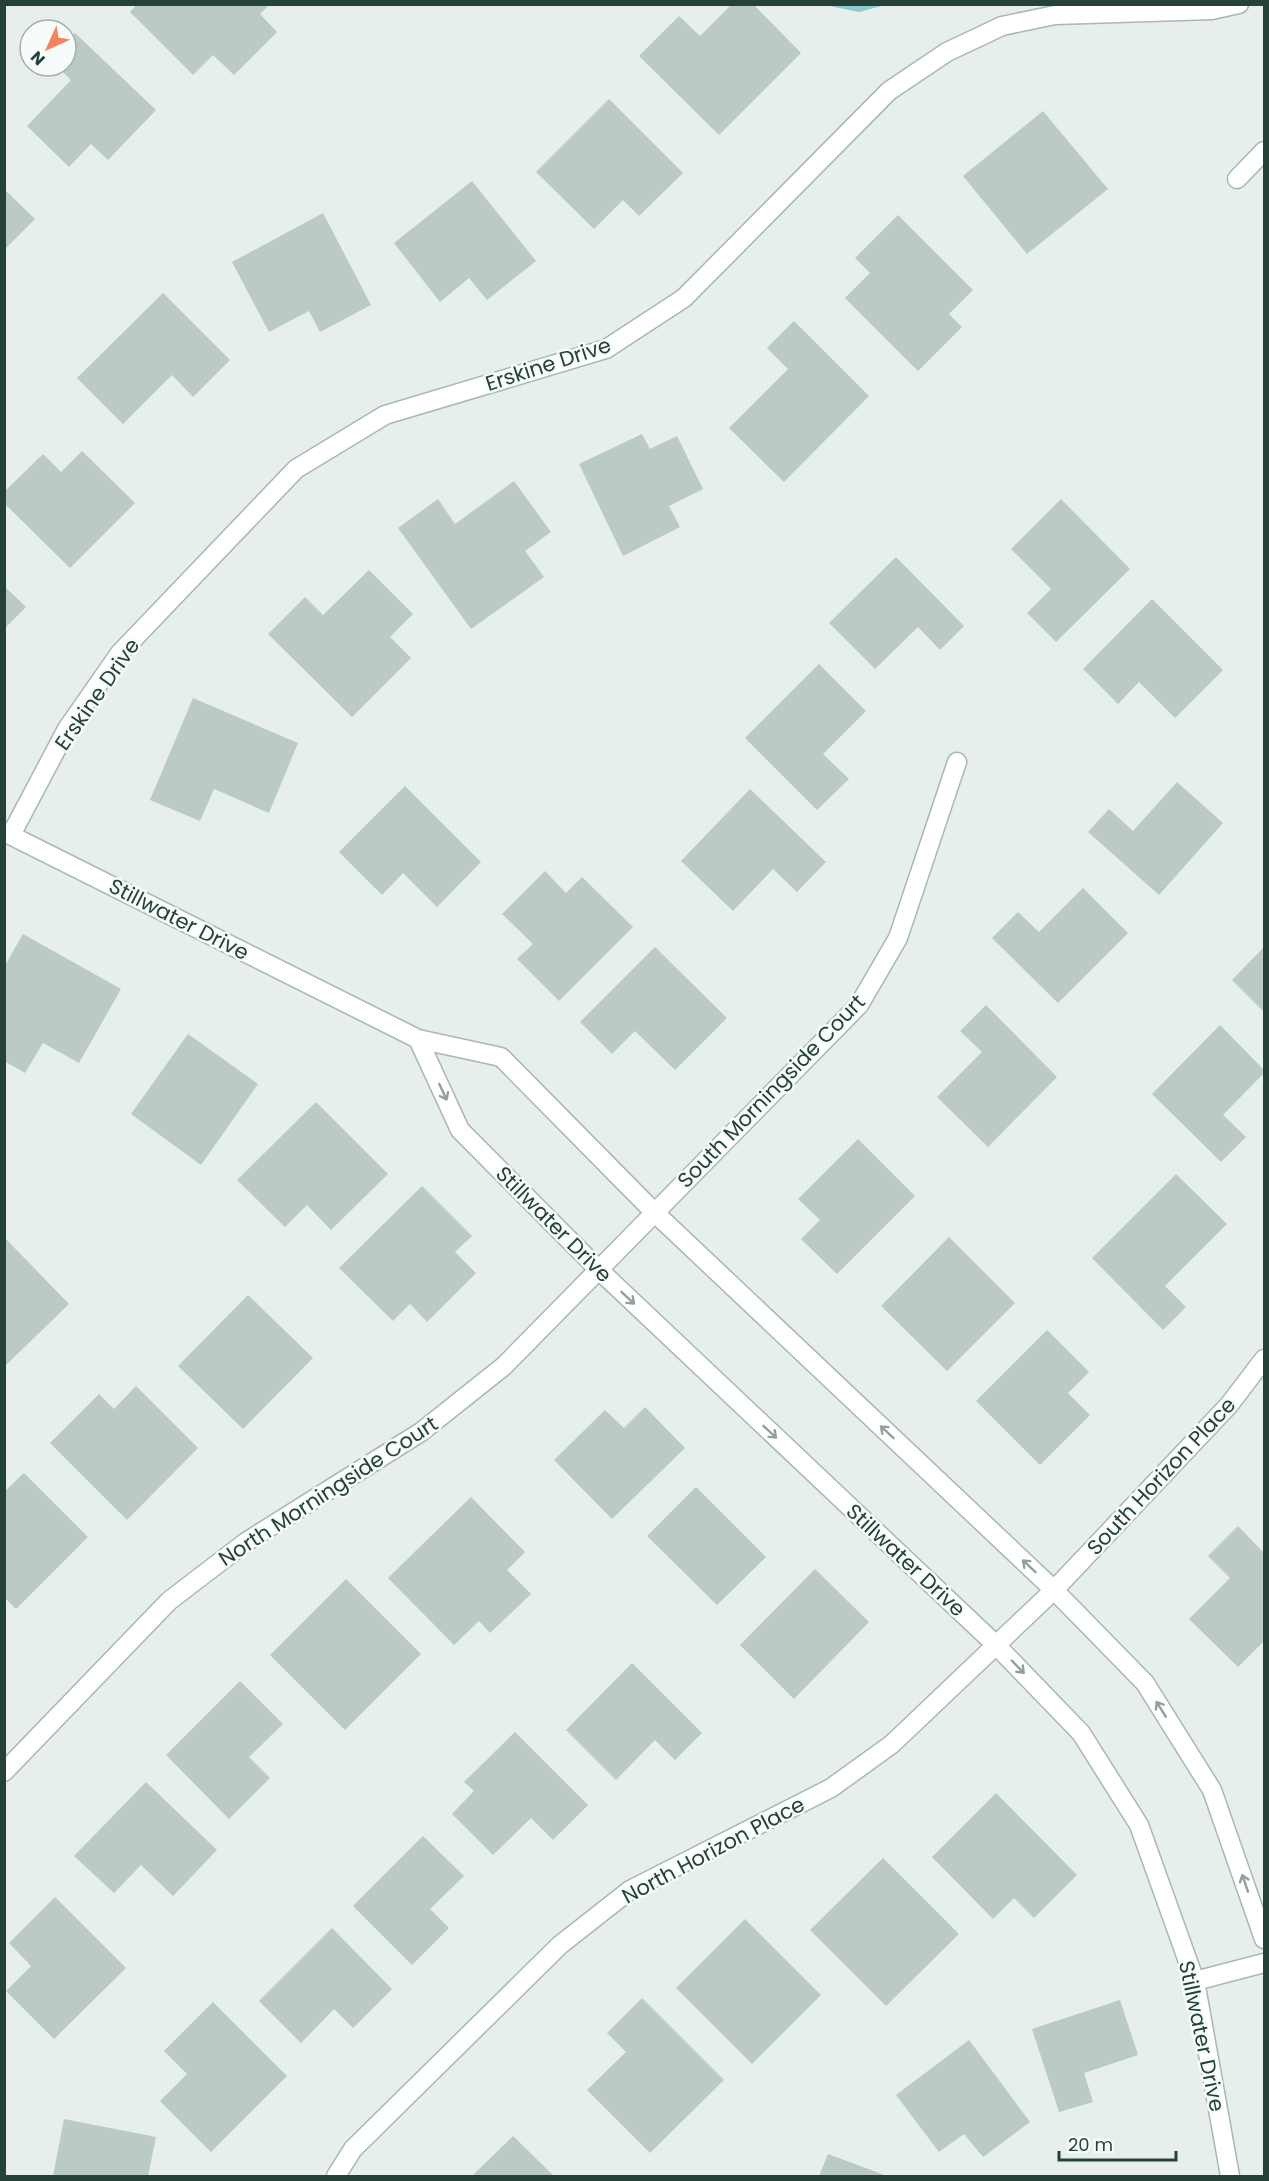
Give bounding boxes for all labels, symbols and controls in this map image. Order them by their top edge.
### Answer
north arrow [18,18,78,78]
text: N [25,46,50,71]
street label: Erskine Drive [482,330,614,398]
street label: Erskine Drive [48,632,146,756]
street label: Stillwater Drive [104,871,254,967]
street label: South Morningside Court [671,988,871,1194]
one-way arrow [437,1083,449,1101]
street label: Stillwater Drive [489,1159,619,1289]
one-way arrow [620,1290,635,1304]
street label: South Horizon Place [1080,1391,1242,1561]
street label: North Morningside Court [213,1409,443,1573]
one-way arrow [762,1424,777,1438]
one-way arrow [880,1425,895,1440]
street label: Stillwater Drive [840,1497,972,1623]
one-way arrow [1022,1559,1037,1573]
one-way arrow [1010,1660,1025,1675]
one-way arrow [1155,1701,1167,1718]
street label: North Horizon Place [617,1790,809,1910]
one-way arrow [1238,1875,1249,1893]
street label: Stillwater Drive [1172,1958,1232,2114]
scale bar [1059,2124,1176,2162]
text: 20 m [1068,2132,1113,2157]

